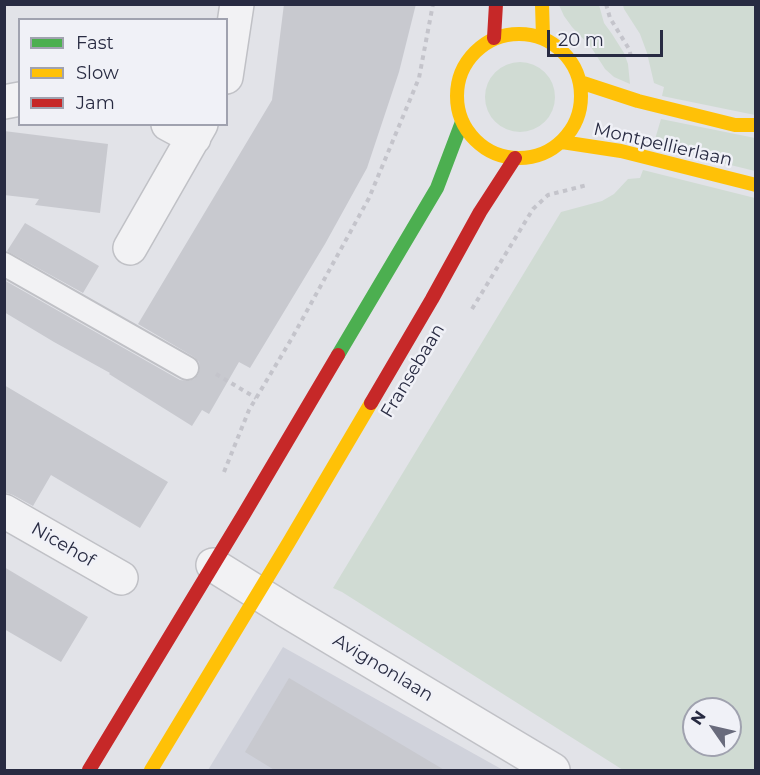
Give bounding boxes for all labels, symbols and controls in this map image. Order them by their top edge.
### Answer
legend [18,18,228,126]
scale bar [550,18,666,56]
text: 20 m [558,29,604,51]
text: Fast [76,32,114,54]
text: Slow [76,62,119,84]
text: Jam [76,92,115,114]
street label: Montpellierlaan [592,119,734,171]
street label: Fransebaan [377,320,449,422]
street label: Nicehof [27,518,99,572]
street label: Avignonlaan [329,630,437,706]
north arrow [682,697,742,757]
text: N [687,707,710,728]

